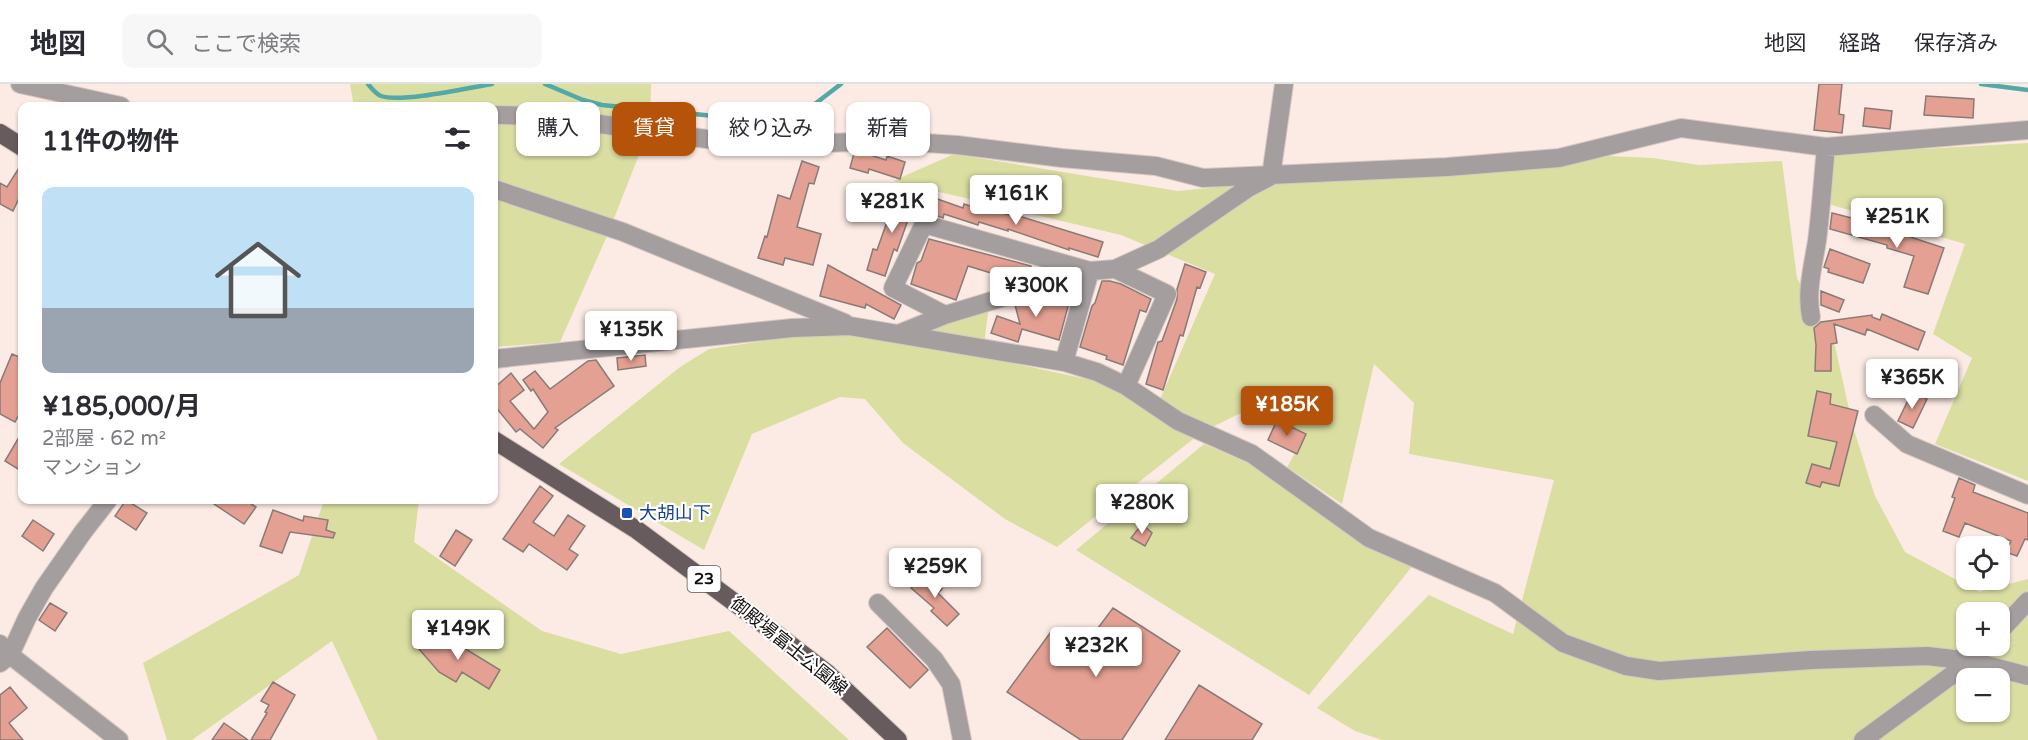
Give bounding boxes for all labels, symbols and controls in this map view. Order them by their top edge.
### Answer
search box [122,14,542,68]
icon: search [143,25,176,58]
text: 地図 [30,27,86,61]
text: ここで検索 [191,31,301,57]
text: 地図 [1764,31,1806,56]
text: 経路 [1839,31,1881,56]
text: 保存済み [1914,31,1998,56]
chip: 購入 [516,102,600,156]
chip: 賃貸 [612,102,696,156]
chip: 絞り込み [708,102,834,156]
chip: 新着 [846,102,930,156]
icon: filters [441,122,474,155]
text: 11件の物件 [42,126,179,157]
pin: ¥161K [974,175,1058,226]
text: ¥161K [984,182,1048,206]
pin: ¥281K [850,183,934,234]
text: ¥281K [860,190,924,214]
pin: ¥251K [1855,198,1939,249]
text: ¥251K [1865,205,1929,229]
icon: home [204,226,312,334]
pin: ¥300K [994,267,1078,318]
text: ¥300K [1004,274,1068,298]
pin: ¥135K [589,311,673,362]
text: ¥135K [599,318,663,342]
pin: ¥365K [1870,359,1954,410]
text: ¥365K [1880,366,1944,390]
pin: ¥185K [1245,386,1329,437]
text: ¥185,000/月 [42,391,201,422]
text: ¥185K [1255,393,1319,417]
text: 2部屋 · 62 m² [42,427,166,451]
text: マンション [42,456,142,480]
pin: ¥280K [1100,484,1184,535]
text: ¥280K [1110,491,1174,515]
place label: 大胡山下 [639,502,711,524]
marker: 大胡山下 [620,506,634,520]
map controls [1956,536,2010,722]
button: locate [1956,536,2010,590]
pin: ¥259K [893,548,977,599]
text: ¥259K [903,555,967,579]
road number: 23 [688,566,720,592]
street label: 御殿場富士公園線 [726,592,852,700]
button: + [1956,602,2010,656]
pin: ¥149K [416,610,500,661]
text: ¥149K [426,617,490,641]
pin: ¥232K [1054,627,1138,678]
text: ¥232K [1064,634,1128,658]
button: − [1956,668,2010,722]

